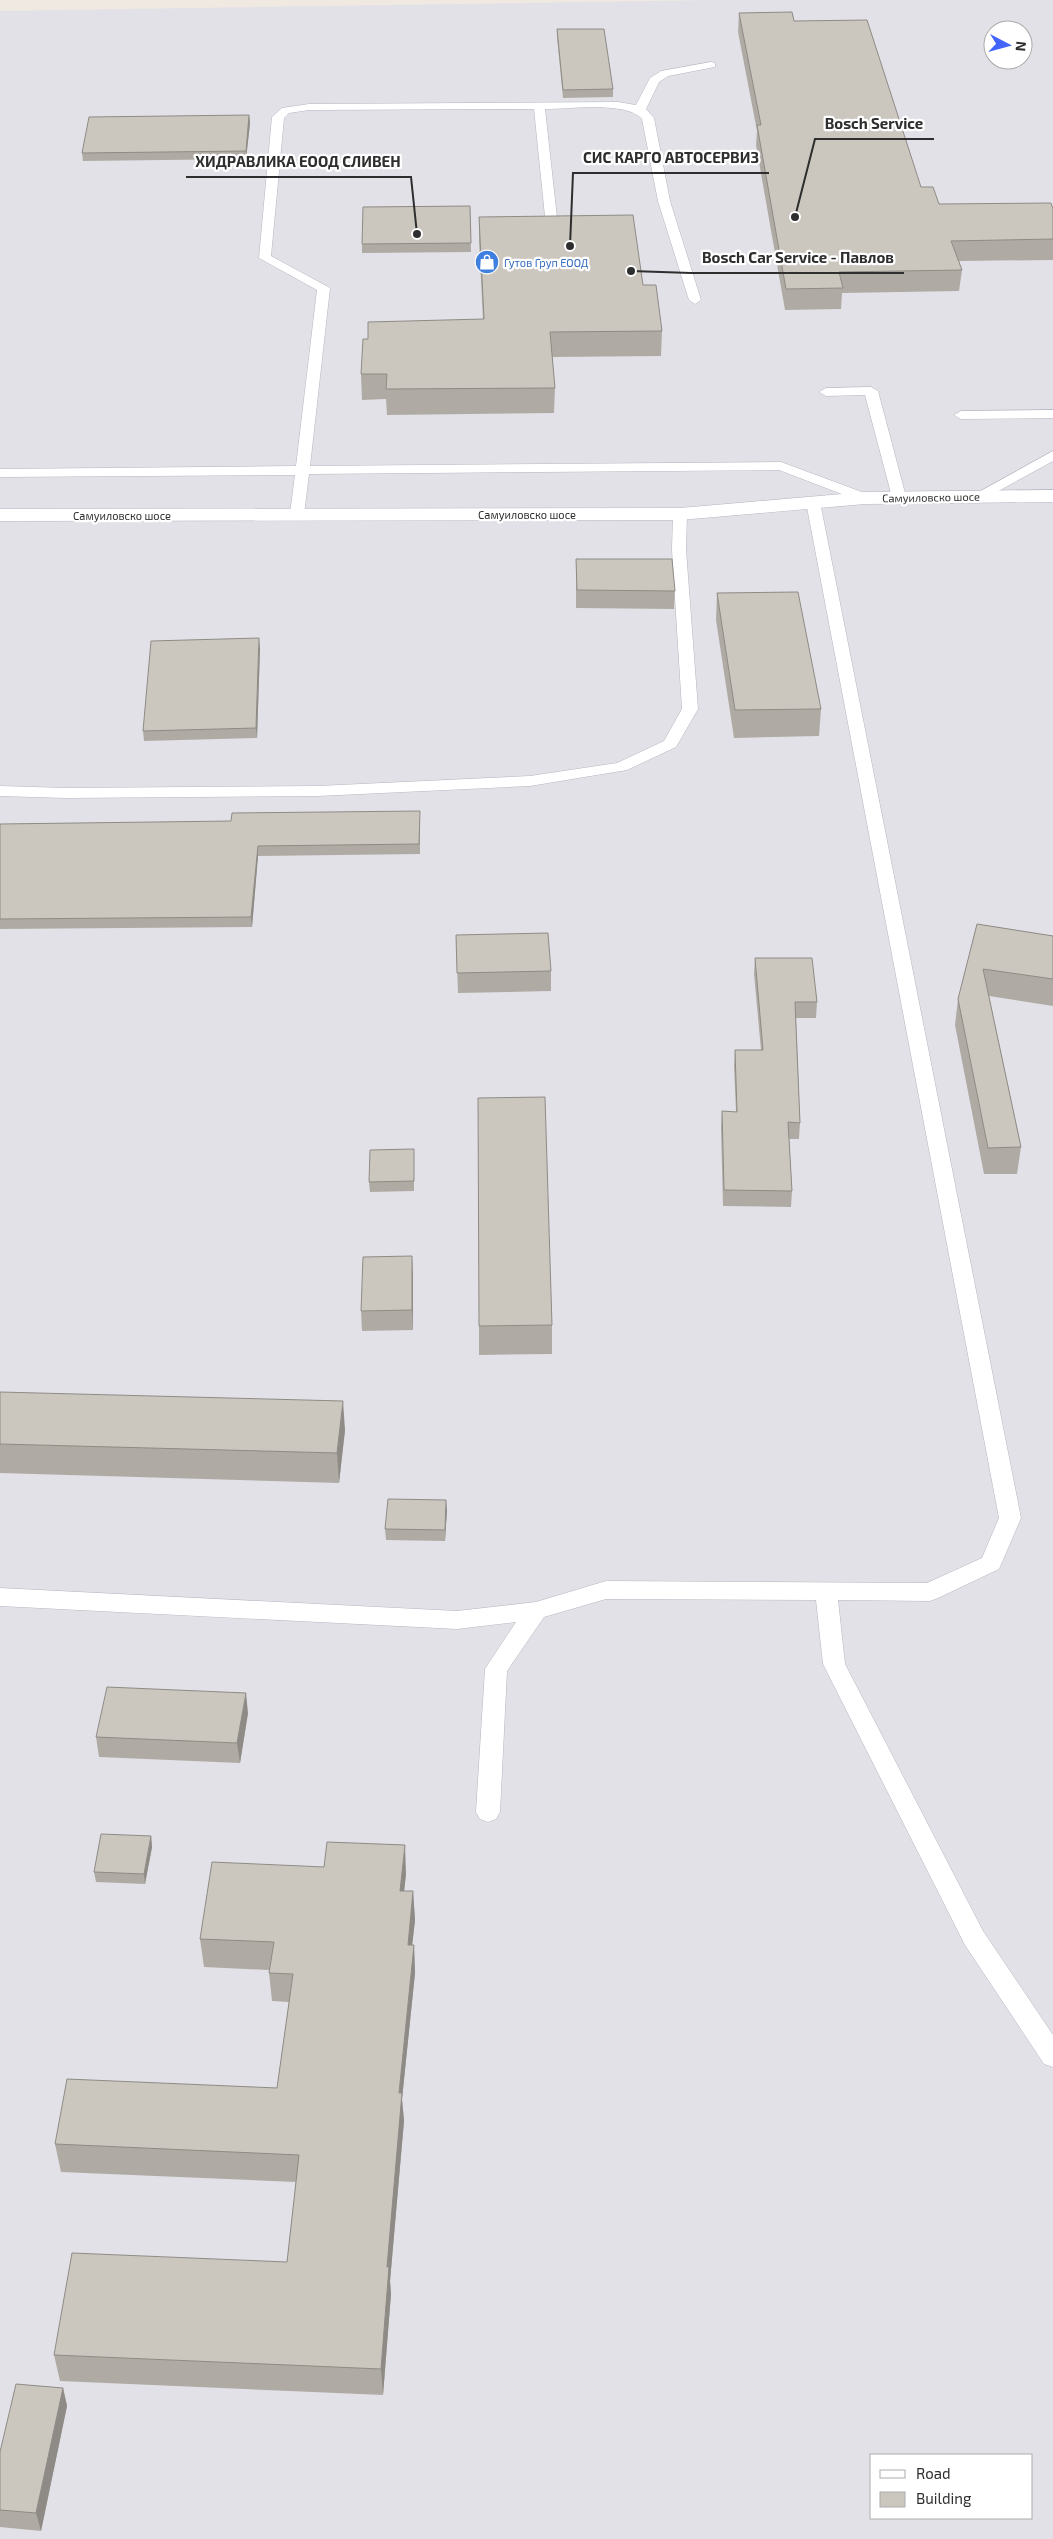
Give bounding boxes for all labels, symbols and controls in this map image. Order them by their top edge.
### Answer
north arrow [983,20,1033,70]
text: N [1012,40,1030,52]
callout: Bosch Service [815,109,934,139]
text: Bosch Service [825,114,923,132]
callout: СИС КАРГО АВТОСЕРВИЗ [573,143,769,173]
callout: ХИДРАВЛИКА ЕООД СЛИВЕН [186,147,411,177]
text: СИС КАРГО АВТОСЕРВИЗ [583,148,759,166]
text: ХИДРАВЛИКА ЕООД СЛИВЕН [195,152,401,170]
callout: Bosch Car Service - Павлов [691,243,904,273]
text: Bosch Car Service - Павлов [702,248,894,266]
shop icon: Гутов Груп ЕООД [474,249,500,275]
place label: Гутов Груп ЕООД [504,256,589,270]
street label: Самуиловско шосе [882,490,980,505]
street label: Самуиловско шосе [478,508,576,522]
street label: Самуиловско шосе [73,509,171,523]
legend [870,2454,1033,2519]
text: Road [916,2464,951,2482]
text: Building [916,2489,972,2507]

